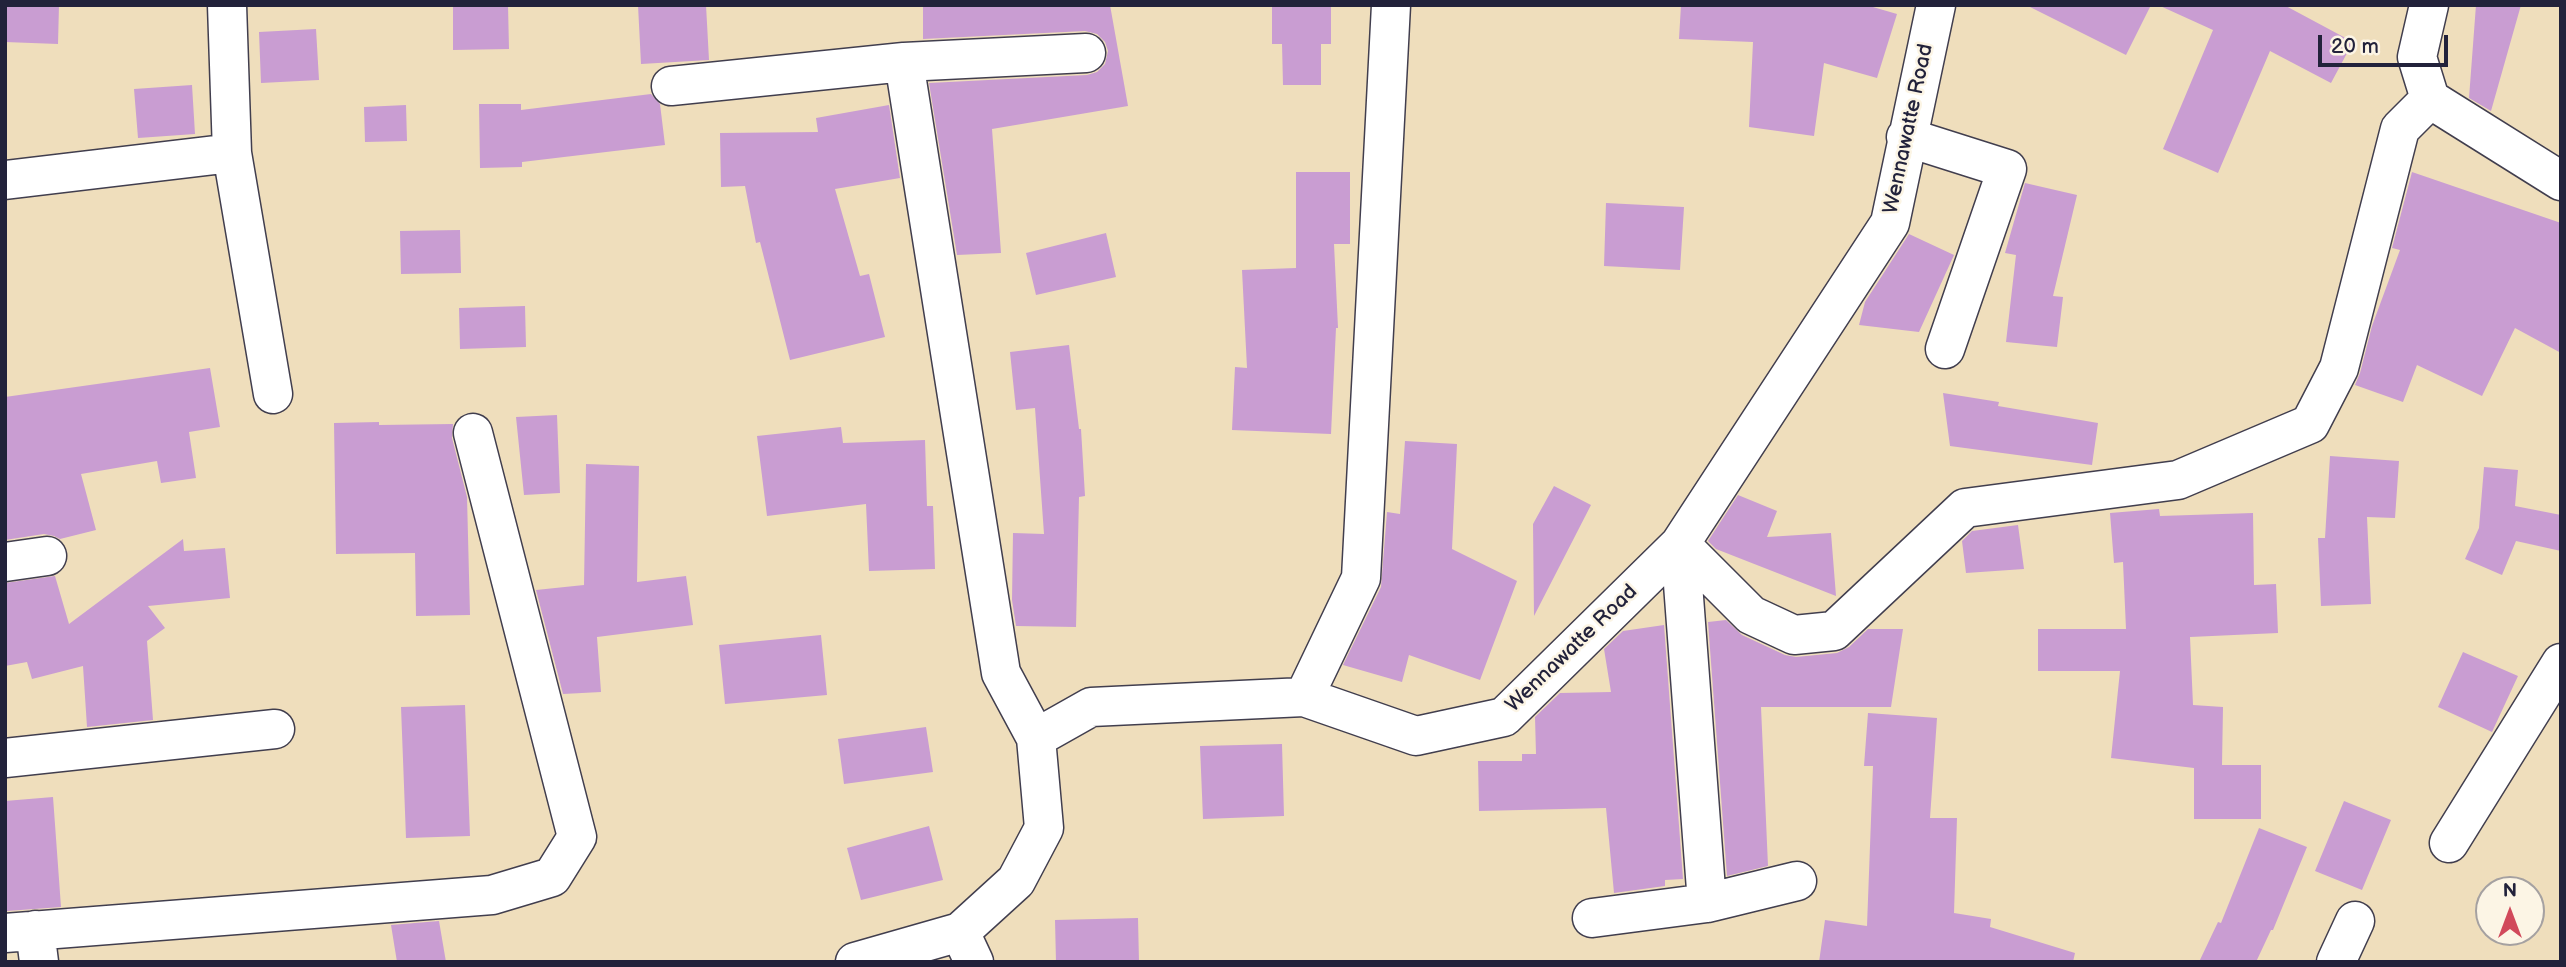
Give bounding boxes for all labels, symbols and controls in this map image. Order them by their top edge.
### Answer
scale bar [2321,21,2450,65]
text: 20 m [2331,34,2379,59]
street label: Wennawatte Road [1879,42,1939,216]
street label: Wennawatte Road [1501,580,1643,718]
north arrow [2475,876,2545,946]
text: N [2503,880,2517,903]

